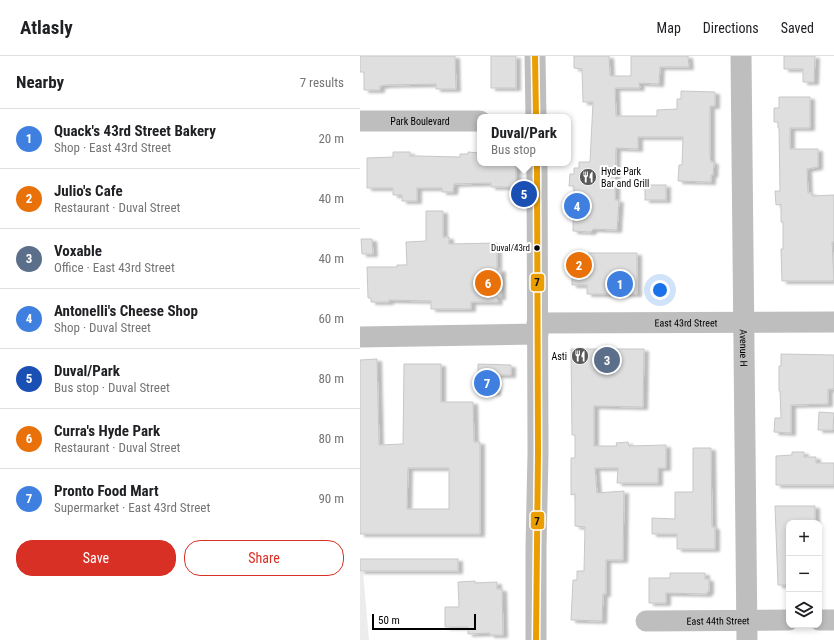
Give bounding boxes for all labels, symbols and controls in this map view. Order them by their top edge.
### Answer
text: Atlasly [20,16,73,39]
text: Map [657,20,681,36]
text: Directions [703,20,759,36]
text: Saved [781,20,814,36]
text: Nearby [16,72,64,92]
text: 7 results [300,75,344,90]
popup [477,114,571,166]
street label: Park Boulevard [390,116,450,127]
text: Quack's 43rd Street Bakery [54,122,216,140]
text: Duval/Park [491,124,557,142]
text: 1 [26,131,32,146]
text: 20 m [318,131,344,146]
text: Shop · East 43rd Street [54,140,171,155]
text: Bus stop [491,142,536,157]
place label: Hyde Park Bar and Grill [601,166,649,189]
restaurant icon: Hyde Park Bar and Grill [578,167,598,187]
pin: 5 [511,179,537,209]
text: Julio's Cafe [54,182,123,200]
text: 2 [26,191,32,206]
text: 40 m [318,191,344,206]
pin: 4 [564,191,590,221]
text: Restaurant · Duval Street [54,200,180,215]
text: Voxable [54,242,102,260]
place label: Duval/43rd [491,243,530,253]
marker: Duval/43rd [532,243,542,253]
pin: 2 [566,250,592,280]
text: 3 [26,251,32,266]
text: 40 m [318,251,344,266]
text: Office · East 43rd Street [54,260,175,275]
pin: 6 [475,268,501,298]
pin: 1 [607,269,633,299]
line badge: 7 [530,273,545,292]
text: 7 [534,276,540,289]
your location [650,280,670,300]
text: Antonelli's Cheese Shop [54,302,198,320]
text: 4 [26,311,32,326]
text: 60 m [318,311,344,326]
street label: East 43rd Street [654,317,718,328]
text: Shop · Duval Street [54,320,151,335]
street label: Avenue H [738,329,750,367]
pin: 3 [594,345,620,375]
restaurant icon: Asti [570,346,590,366]
place label: Asti [551,351,567,362]
text: Duval/Park [54,362,120,380]
pin: 7 [474,368,500,398]
text: 5 [26,371,32,386]
text: 80 m [318,371,344,386]
text: Bus stop · Duval Street [54,380,170,395]
text: Curra's Hyde Park [54,422,160,440]
text: 6 [26,431,32,446]
text: 80 m [318,431,344,446]
text: Restaurant · Duval Street [54,440,180,455]
text: Pronto Food Mart [54,482,159,500]
text: 7 [26,491,32,506]
text: 90 m [318,491,344,506]
text: Supermarket · East 43rd Street [54,500,210,515]
line badge: 7 [530,511,545,530]
text: 7 [534,515,540,528]
map controls [786,520,822,628]
button: + [786,520,822,556]
button: Save [16,540,176,576]
button: Share [184,540,344,576]
button: − [786,556,822,592]
button: layers [786,592,822,628]
scale bar [372,612,476,631]
text: 50 m [378,614,400,627]
street label: East 44th Street [686,615,750,626]

